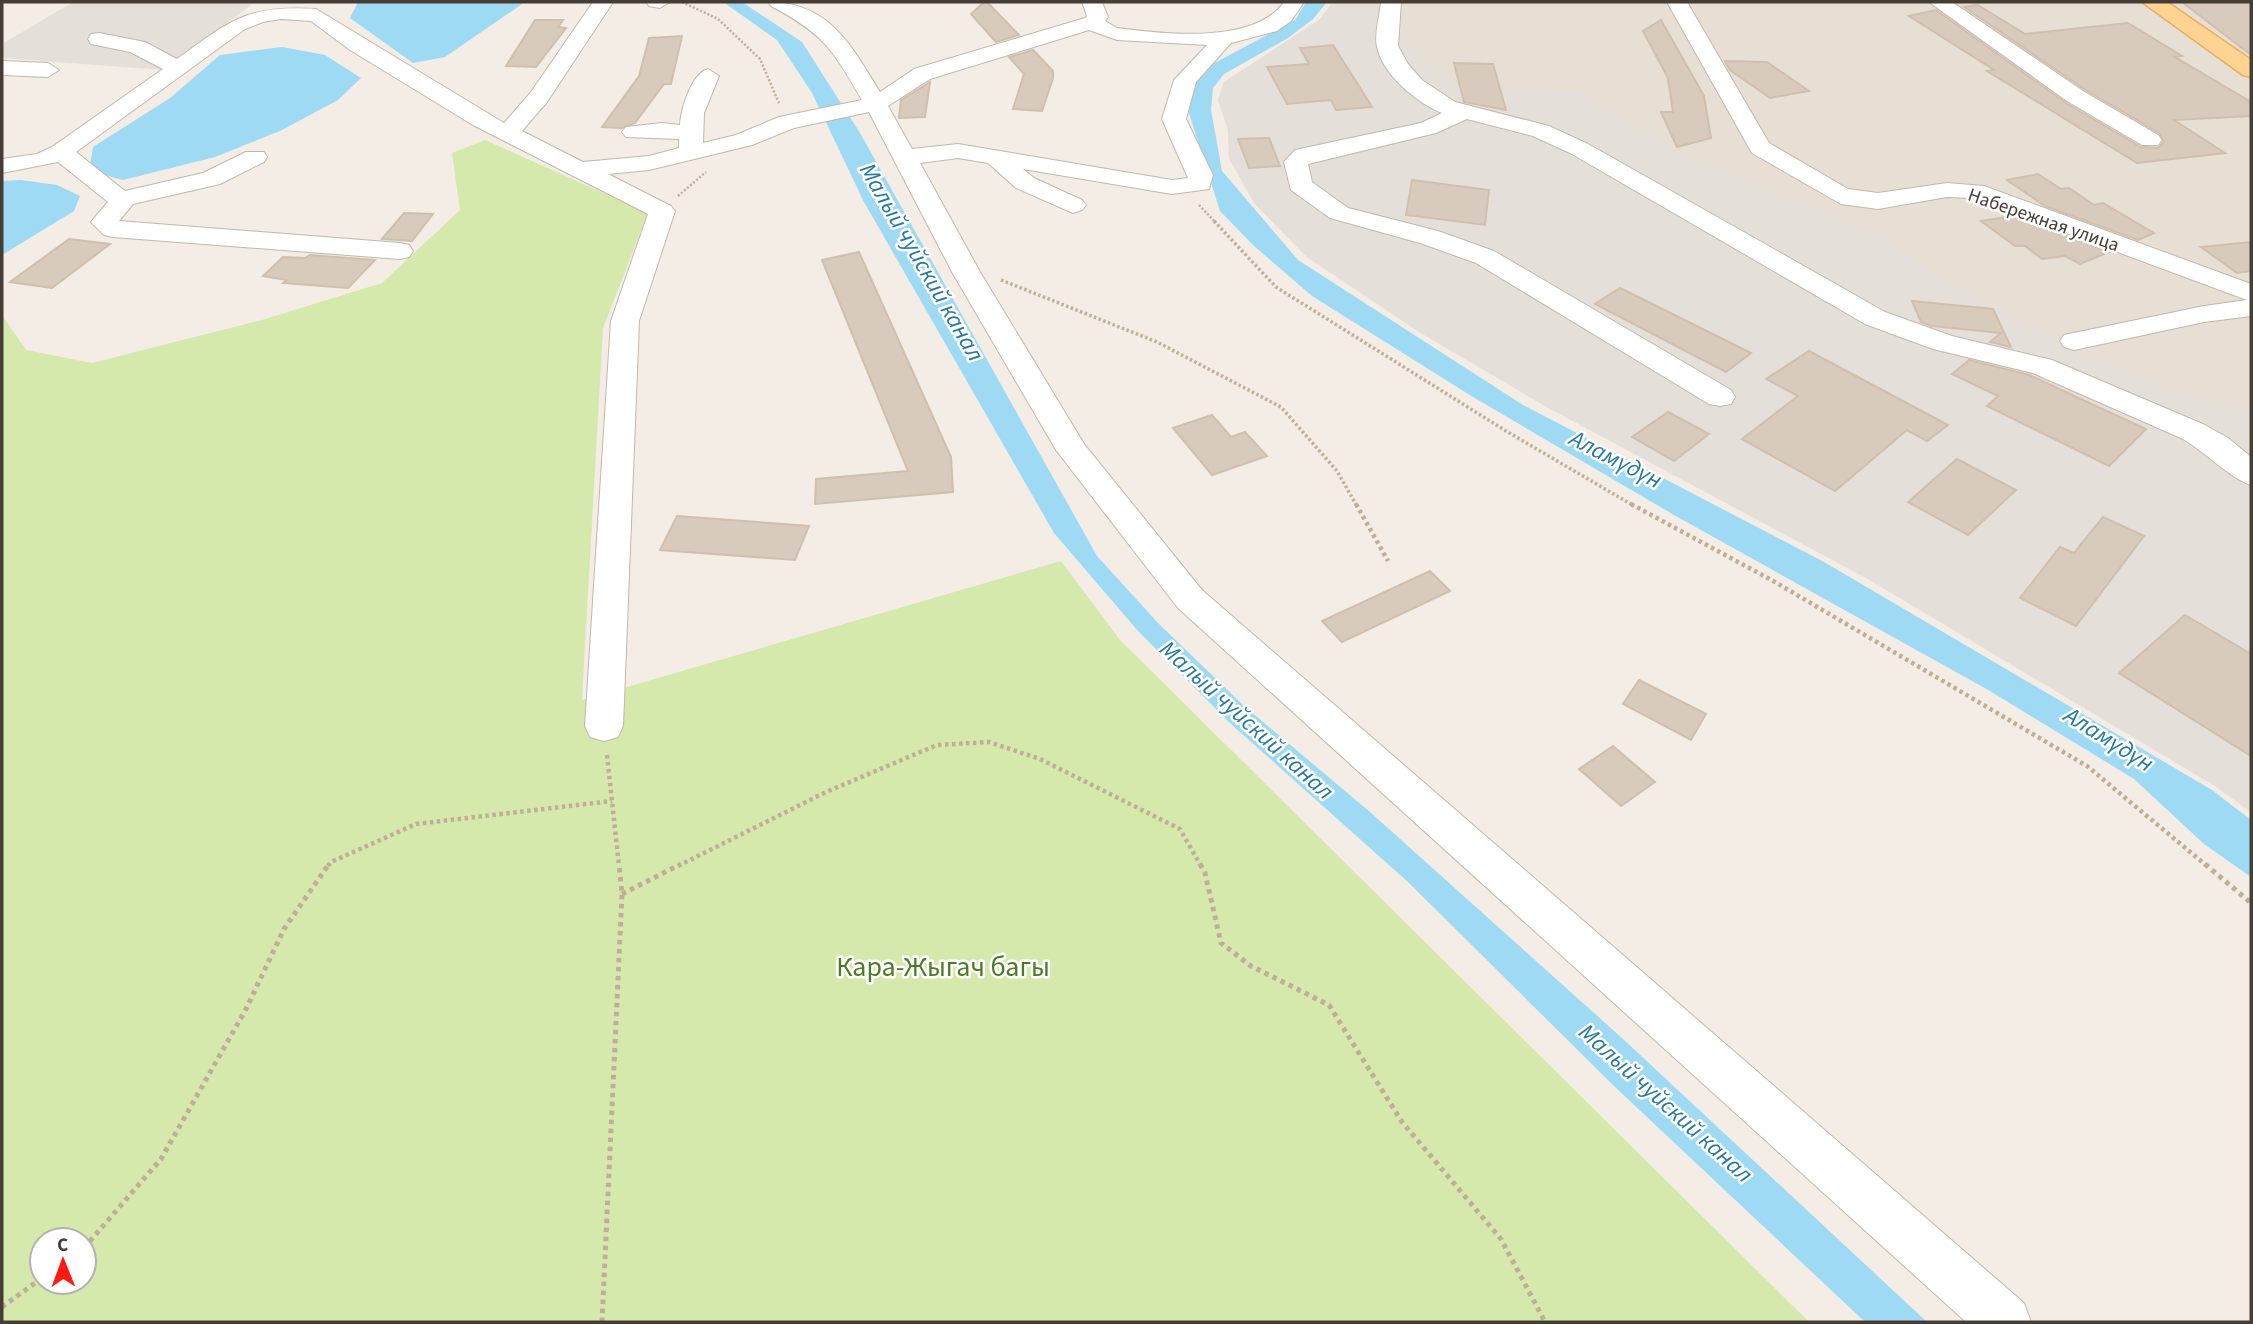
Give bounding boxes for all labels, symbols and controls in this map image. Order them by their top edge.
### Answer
water label: Малый чуйский канал [850,156,993,368]
street label: Набережная улица [1964,182,2123,259]
water label: Аламүдүн [1562,420,1668,498]
water label: Малый чуйский канал [1152,632,1342,808]
water label: Аламүдүн [2056,697,2160,781]
park label: Кара-Жыгач багы [836,947,1050,987]
water label: Малый чуйский канал [1571,1015,1761,1191]
north arrow [28,1226,98,1296]
text: С [57,1232,68,1259]

